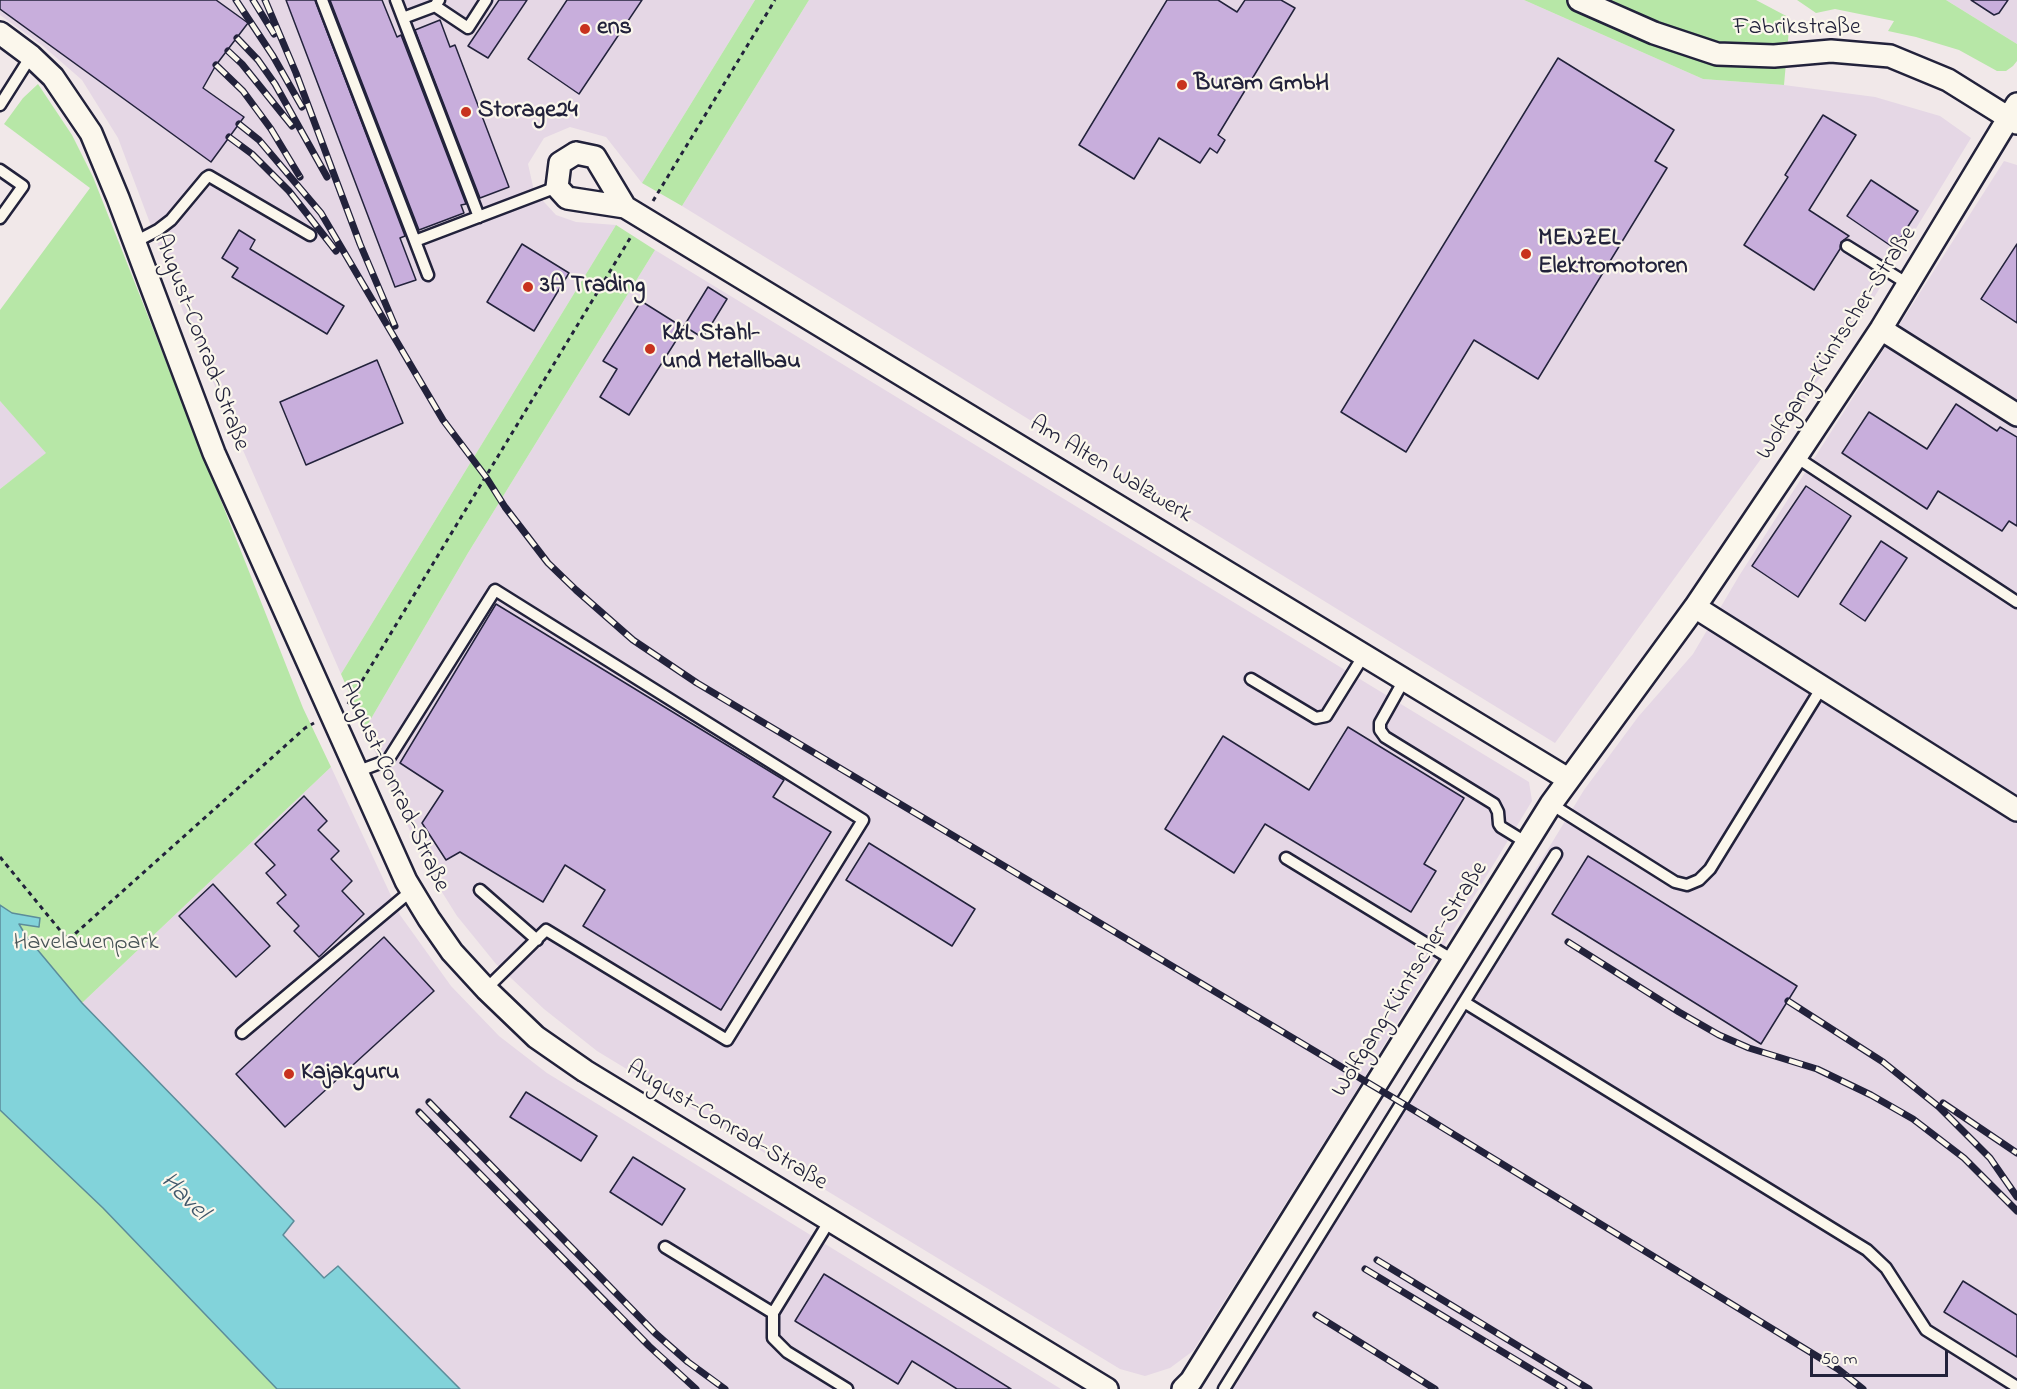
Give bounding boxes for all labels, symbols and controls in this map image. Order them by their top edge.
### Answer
place label: ens [597,15,632,43]
street label: Fabrikstraße [1733,15,1861,43]
marker: ens [578,22,592,36]
place label: Buram GmbH [1194,71,1329,99]
marker: Buram GmbH [1175,78,1189,92]
place label: Storage24 [478,98,578,126]
marker: Storage24 [459,105,473,119]
street label: Wolfgang-Küntscher-Straße [1752,222,1924,466]
place label: MENZEL Elektromotoren [1538,226,1687,282]
street label: August-Conrad-Straße [145,231,255,455]
marker: MENZEL Elektromotoren [1519,247,1533,261]
place label: 3A Trading [540,273,645,301]
marker: 3A Trading [521,280,535,294]
place label: K&L Stahl- und Metallbau [662,321,801,377]
marker: K&L Stahl- und Metallbau [643,342,657,356]
street label: Am Alten Walzwerk [1023,411,1197,531]
street label: August-Conrad-Straße [331,677,455,897]
street label: Wolfgang-Küntscher-Straße [1327,857,1495,1103]
park label: Havelauenpark [14,930,158,958]
street label: August-Conrad-Straße [620,1055,832,1199]
place label: Kajakguru [301,1060,399,1088]
marker: Kajakguru [282,1067,296,1081]
water label: Havel [152,1167,214,1229]
scale bar [1813,1338,1951,1376]
text: 50 m [1821,1347,1858,1373]

